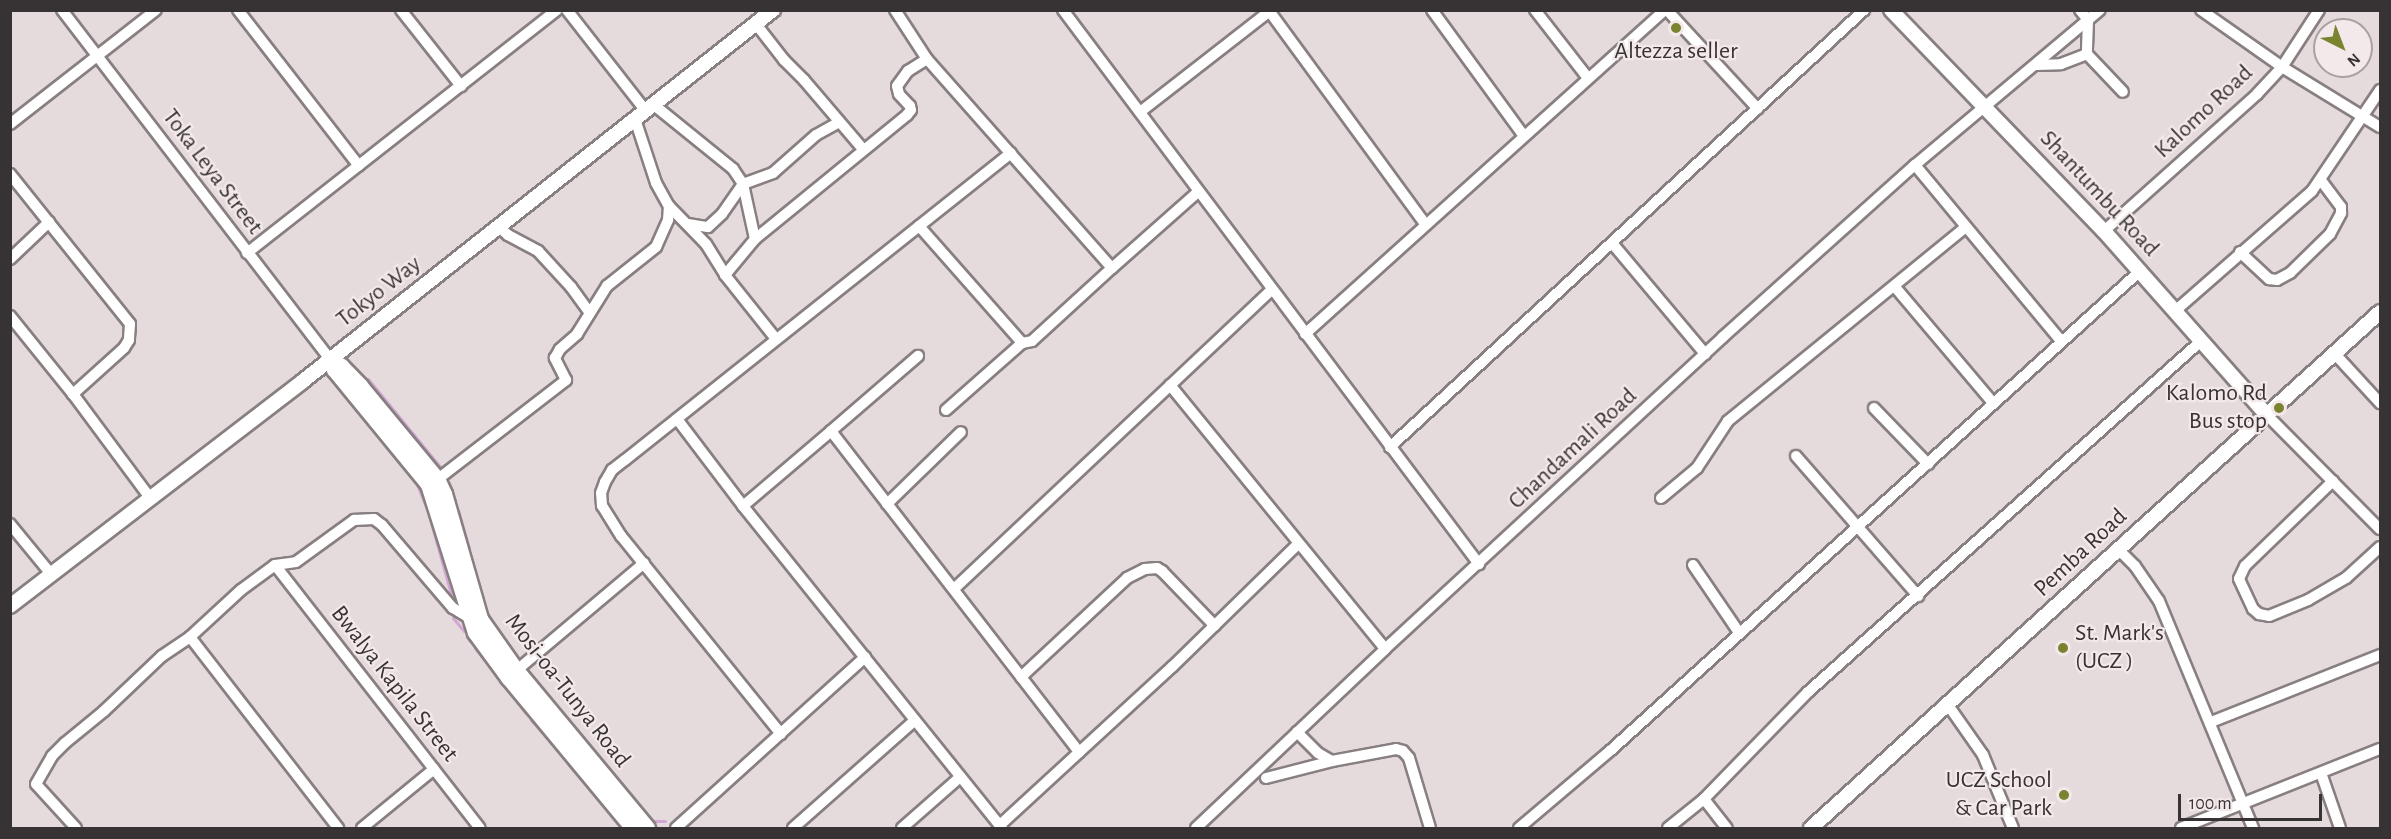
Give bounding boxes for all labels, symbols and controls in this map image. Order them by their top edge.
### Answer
north arrow [2313,18,2373,78]
marker: Altezza seller [1669,21,1683,35]
place label: Altezza seller [1614,38,1738,66]
text: N [2344,50,2363,70]
street label: Kalomo Road [2149,59,2259,165]
street label: Toka Leya Street [155,104,269,240]
street label: Shantumbu Road [2033,125,2165,263]
street label: Tokyo Way [331,250,427,334]
place label: Kalomo Rd Bus stop [2166,380,2267,436]
street label: Chandamali Road [1503,382,1643,516]
marker: Kalomo Rd Bus stop [2272,401,2286,415]
street label: Pemba Road [2028,503,2134,603]
street label: Bwalya Kapila Street [324,600,464,768]
street label: Mosi-oa-Tunya Road [498,608,636,774]
place label: St. Mark's (UCZ ) [2075,620,2164,676]
marker: St. Mark's (UCZ ) [2056,641,2070,655]
place label: UCZ School & Car Park [1946,767,2052,823]
scale bar [2181,782,2325,820]
marker: UCZ School & Car Park [2057,788,2071,802]
text: 100 m [2189,795,2232,813]

